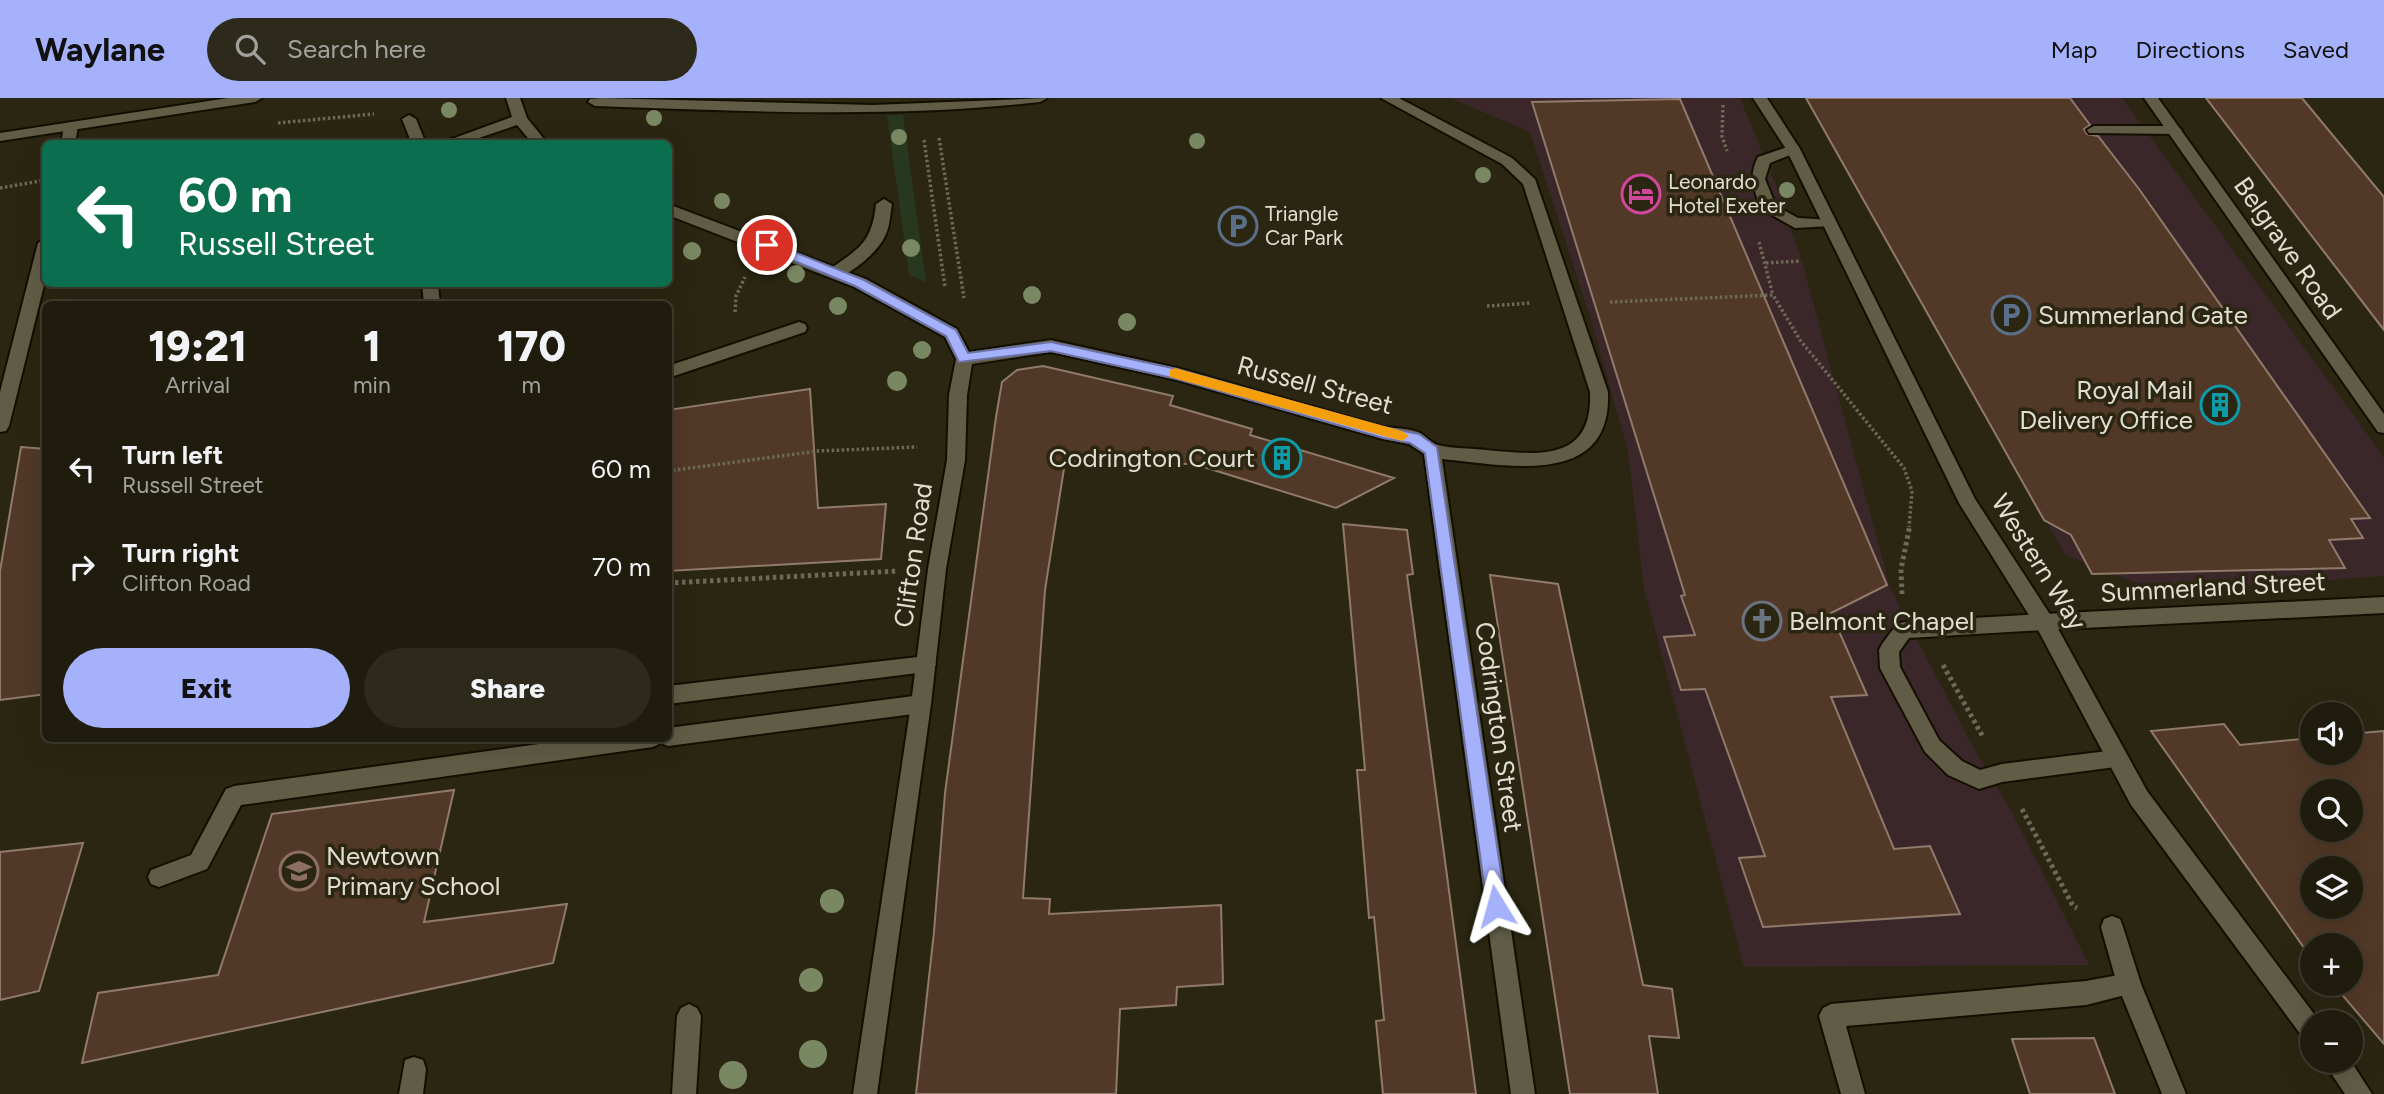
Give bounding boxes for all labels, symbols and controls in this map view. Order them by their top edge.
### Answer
search box [207,18,697,81]
text: Waylane [35,30,165,69]
icon: search [231,30,269,68]
text: Search here [287,33,426,65]
text: Map [2051,35,2097,64]
text: Directions [2135,35,2245,64]
text: Saved [2283,35,2349,64]
text: 60 m [178,165,293,224]
icon: left [63,168,154,259]
place label: Leonardo Hotel Exeter [1668,169,1785,218]
street label: Belgrave Road [2227,171,2349,325]
hotel icon: Leonardo Hotel Exeter [1620,173,1662,215]
place label: Triangle Car Park [1265,201,1344,250]
parking icon: Triangle Car Park [1217,205,1259,247]
pin [737,215,797,275]
text: Russell Street [178,225,375,263]
icon: arrive [748,226,786,264]
parking icon: Summerland Gate [1990,294,2032,336]
place label: Summerland Gate [2038,299,2248,331]
text: 19:21 [148,321,247,372]
text: 1 [363,321,381,372]
text: 170 [497,321,566,372]
street label: Russell Street [1234,349,1397,421]
text: Arrival [165,371,230,399]
text: min [353,371,391,399]
text: m [522,371,541,399]
place label: Royal Mail Delivery Office [2019,374,2193,436]
building icon: Royal Mail Delivery Office [2199,384,2241,426]
building icon: Codrington Court [1261,437,1303,479]
text: Turn left [122,439,223,471]
place label: Codrington Court [1049,442,1255,474]
icon: left [63,450,101,488]
text: 60 m [591,453,651,485]
text: Russell Street [122,471,263,499]
street label: Clifton Road [887,481,939,629]
street label: Western Way [1984,488,2094,636]
text: Turn right [122,537,239,569]
icon: right [63,548,101,586]
text: 70 m [592,551,651,583]
street label: Summerland Street [2099,565,2327,609]
text: Clifton Road [122,569,251,597]
church icon: Belmont Chapel [1741,600,1783,642]
place label: Belmont Chapel [1789,605,1975,637]
street label: Codrington Street [1468,620,1530,834]
button: Exit [63,648,350,728]
button: Share [364,648,651,728]
map controls [2300,702,2363,1073]
button: sound [2300,702,2363,765]
button: search [2300,779,2363,842]
place label: Newtown Primary School [326,840,500,902]
school or university icon: Newtown Primary School [278,850,320,892]
button: layers [2300,856,2363,919]
position arrow [1459,869,1533,943]
button: + [2300,933,2363,996]
button: − [2300,1010,2363,1073]

